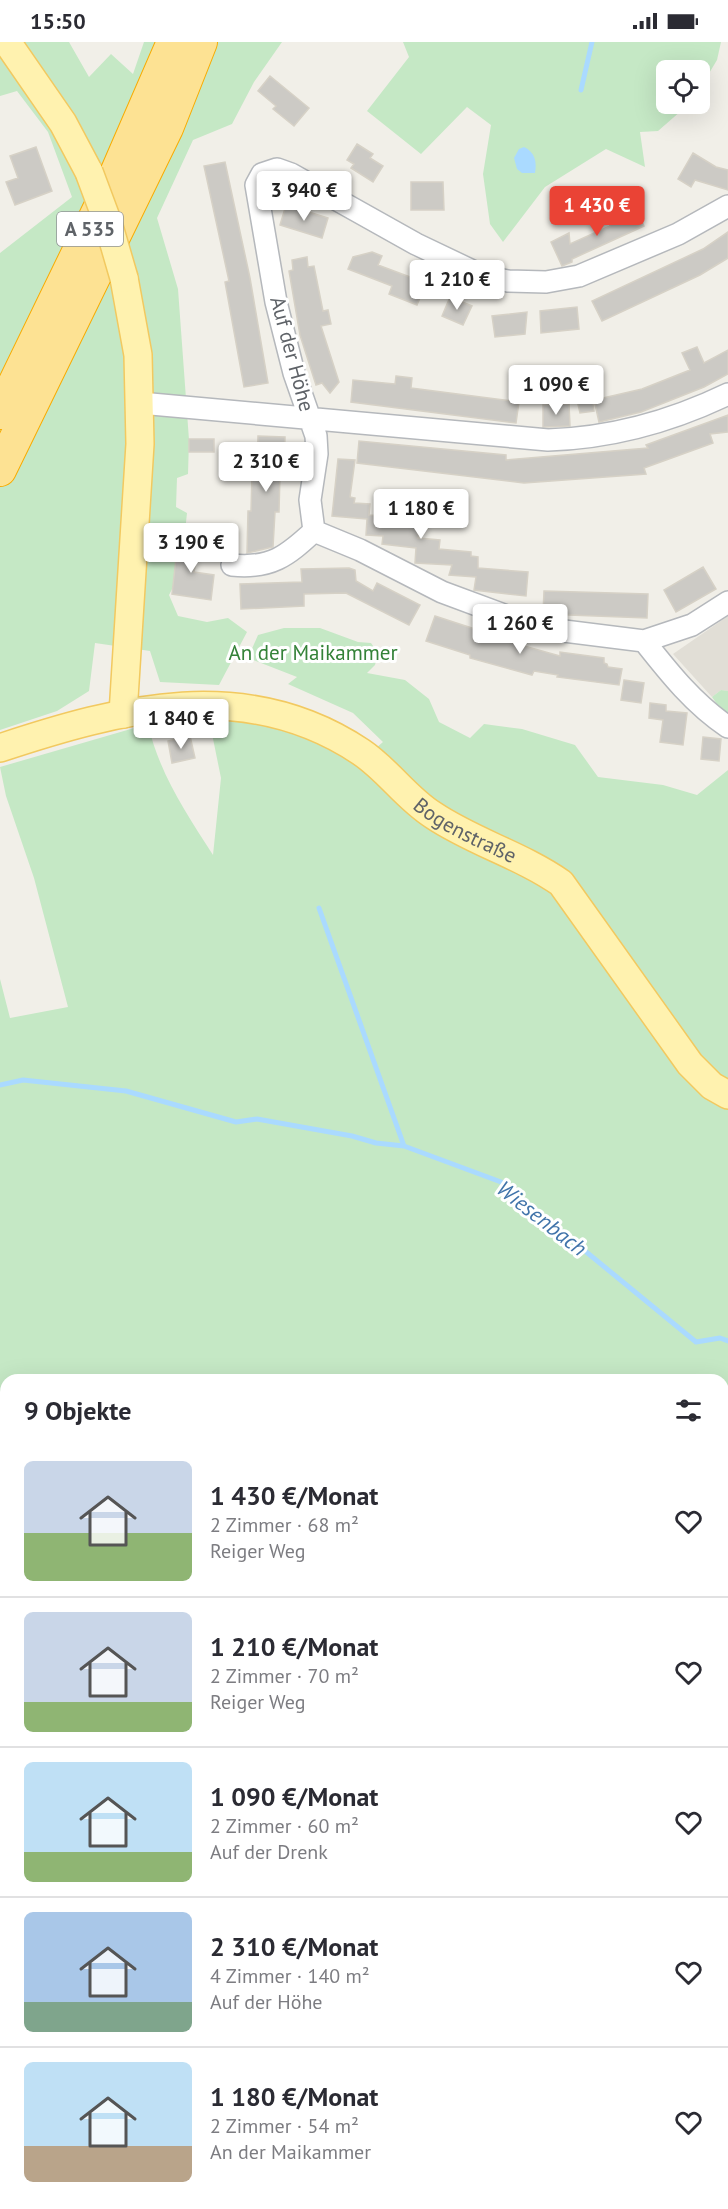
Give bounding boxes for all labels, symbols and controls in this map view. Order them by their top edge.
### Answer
text: 15:50 [30,7,86,35]
map controls [656,60,710,114]
button: locate [656,60,710,114]
pin: 3 940 € [249,171,359,222]
text: 3 940 € [271,177,337,203]
pin: 1 430 € [542,186,652,237]
text: 1 430 € [564,192,630,218]
road number: A 535 [57,212,123,246]
pin: 1 210 € [402,260,512,311]
text: 1 210 € [424,266,490,292]
street label: Auf der Höhe [264,293,321,414]
pin: 1 090 € [501,365,611,416]
text: 1 090 € [523,371,589,397]
pin: 2 310 € [211,442,321,493]
text: 2 310 € [233,448,299,474]
pin: 1 180 € [366,489,476,540]
text: 1 180 € [388,495,454,521]
pin: 3 190 € [136,523,246,574]
text: 3 190 € [158,529,224,555]
pin: 1 260 € [465,604,575,655]
text: 1 260 € [487,610,553,636]
park label: An der Maikammer [228,639,398,666]
pin: 1 840 € [126,699,236,750]
text: 1 840 € [148,705,214,731]
street label: Bogenstraße [408,791,521,869]
water label: Wiesenbach [491,1174,593,1262]
text: 9 Objekte [24,1394,131,1427]
icon: filters [672,1394,705,1427]
text: 1 430 €/Monat [210,1479,378,1512]
icon: home [72,1485,144,1557]
icon: heart [672,1505,705,1538]
text: 2 Zimmer · 68 m² [210,1512,359,1538]
text: Reiger Weg [210,1538,306,1564]
text: 1 210 €/Monat [210,1630,378,1663]
icon: home [72,1636,144,1708]
icon: heart [672,1656,705,1689]
text: 2 Zimmer · 70 m² [210,1663,359,1689]
text: Reiger Weg [210,1689,306,1715]
text: 1 090 €/Monat [210,1780,378,1813]
icon: home [72,1786,144,1858]
icon: heart [672,1806,705,1839]
text: 2 Zimmer · 60 m² [210,1813,359,1839]
text: Auf der Drenk [210,1839,328,1865]
text: 2 310 €/Monat [210,1930,378,1963]
icon: home [72,1936,144,2008]
icon: heart [672,1956,705,1989]
text: 4 Zimmer · 140 m² [210,1963,370,1989]
text: Auf der Höhe [210,1989,323,2015]
text: 1 180 €/Monat [210,2080,378,2113]
icon: home [72,2086,144,2158]
icon: heart [672,2106,705,2139]
text: 2 Zimmer · 54 m² [210,2113,359,2139]
text: An der Maikammer [210,2139,371,2165]

